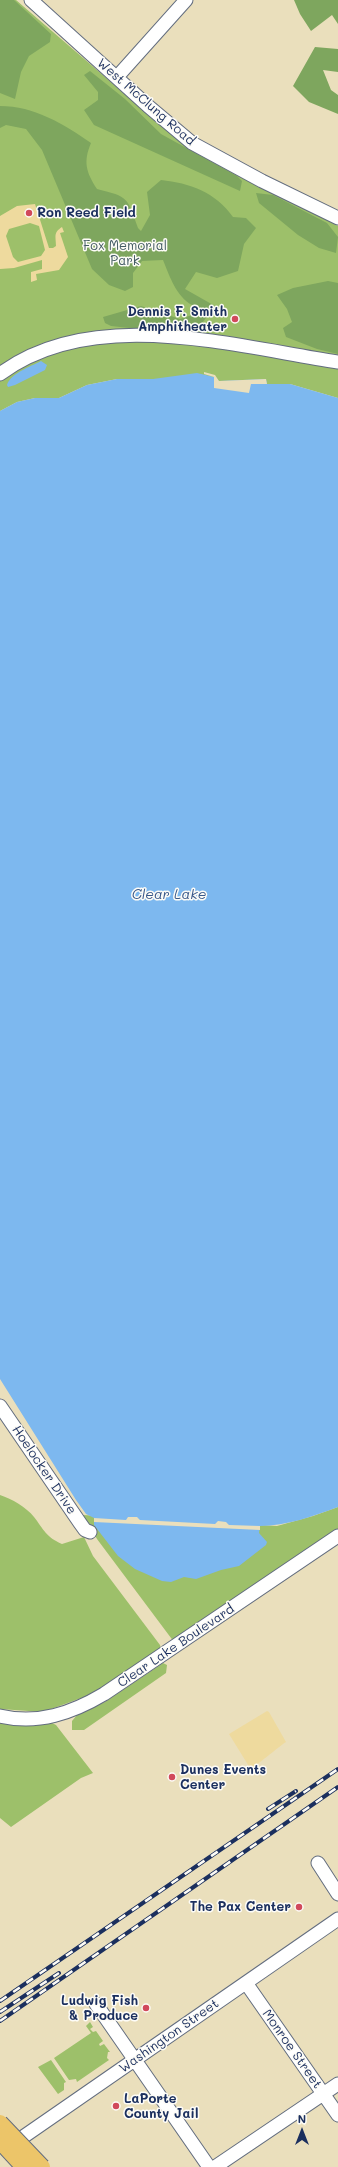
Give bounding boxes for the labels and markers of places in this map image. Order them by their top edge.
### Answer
place label: Ron Reed Field [37,205,136,221]
marker: Ron Reed Field [24,208,34,218]
place label: Dennis F. Smith Amphitheater [127,304,227,335]
marker: Dennis F. Smith Amphitheater [230,314,240,324]
place label: Dunes Events Center [180,1762,266,1793]
marker: Dunes Events Center [167,1772,177,1782]
place label: The Pax Center [190,1899,291,1915]
marker: The Pax Center [294,1902,304,1912]
place label: Ludwig Fish & Produce [61,1993,138,2024]
marker: Ludwig Fish & Produce [141,2003,151,2013]
place label: LaPorte County Jail [124,2091,198,2122]
marker: LaPorte County Jail [111,2101,121,2111]

